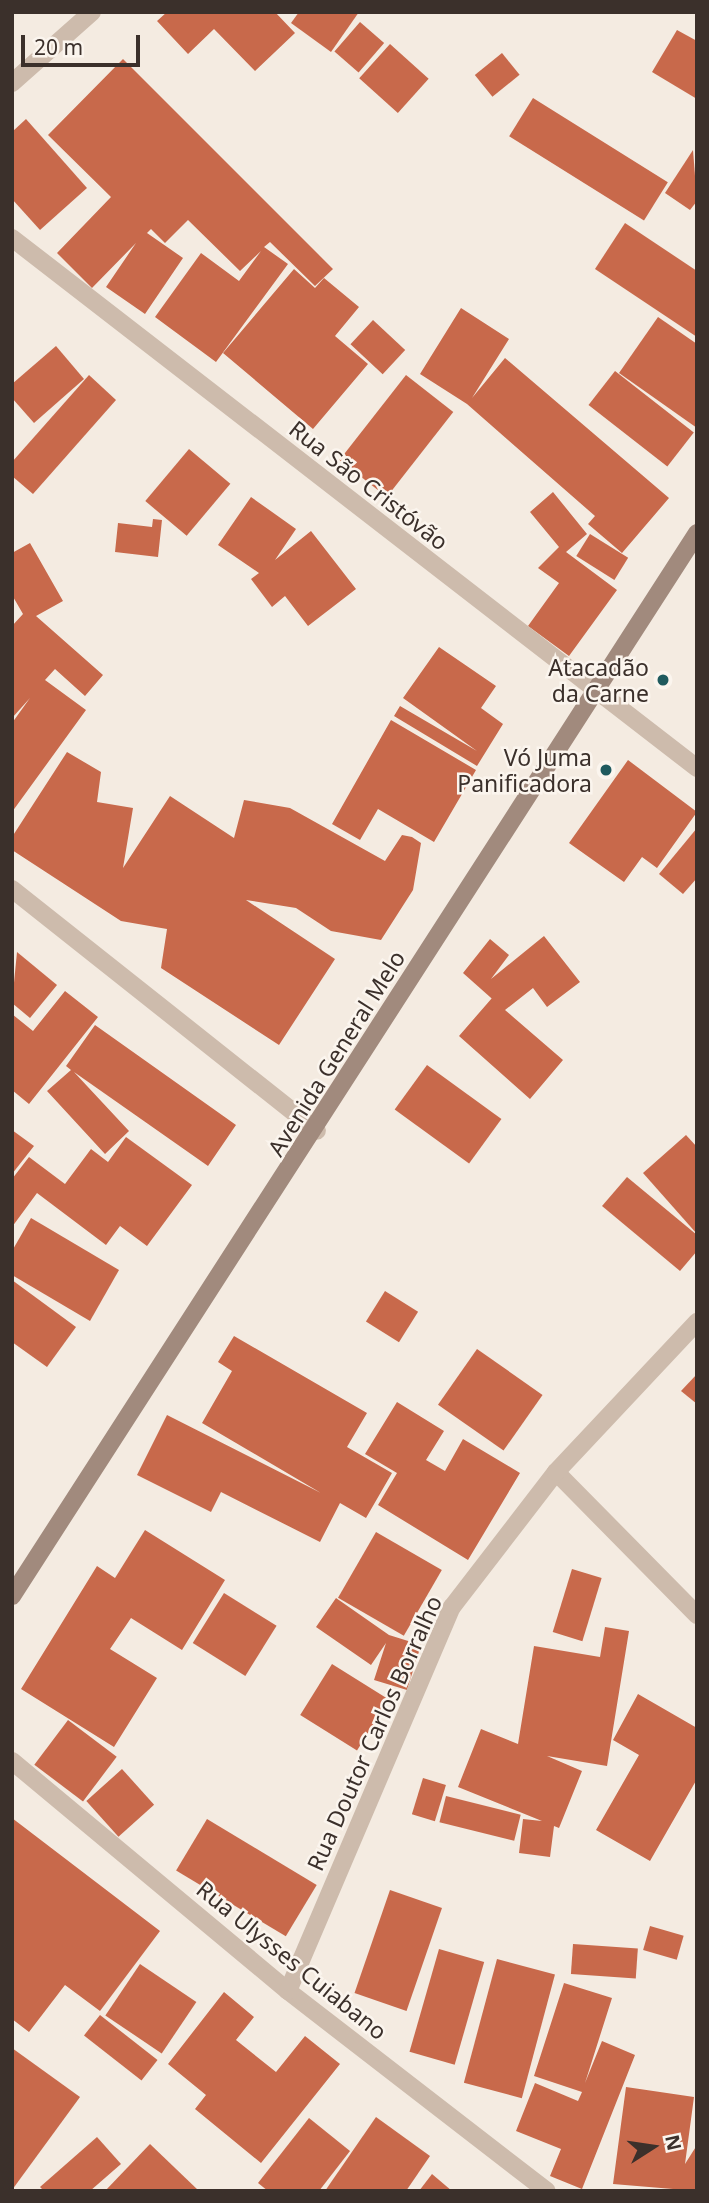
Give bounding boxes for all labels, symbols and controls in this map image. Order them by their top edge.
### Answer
scale bar [24,21,144,65]
text: 20 m [34,33,83,61]
street label: Rua São Cristóvão [284,414,454,556]
place label: Atacadão da Carne [548,653,649,707]
marker: Atacadão da Carne [655,672,671,688]
place label: Vó Juma Panificadora [457,743,592,797]
marker: Vó Juma Panificadora [598,762,614,778]
street label: Avenida General Melo [262,945,410,1161]
street label: Rua Doutor Carlos Borralho [301,1591,447,1875]
street label: Rua Ulysses Cuiabano [191,1875,393,2045]
north arrow [618,2112,688,2182]
text: N [659,2132,688,2153]

